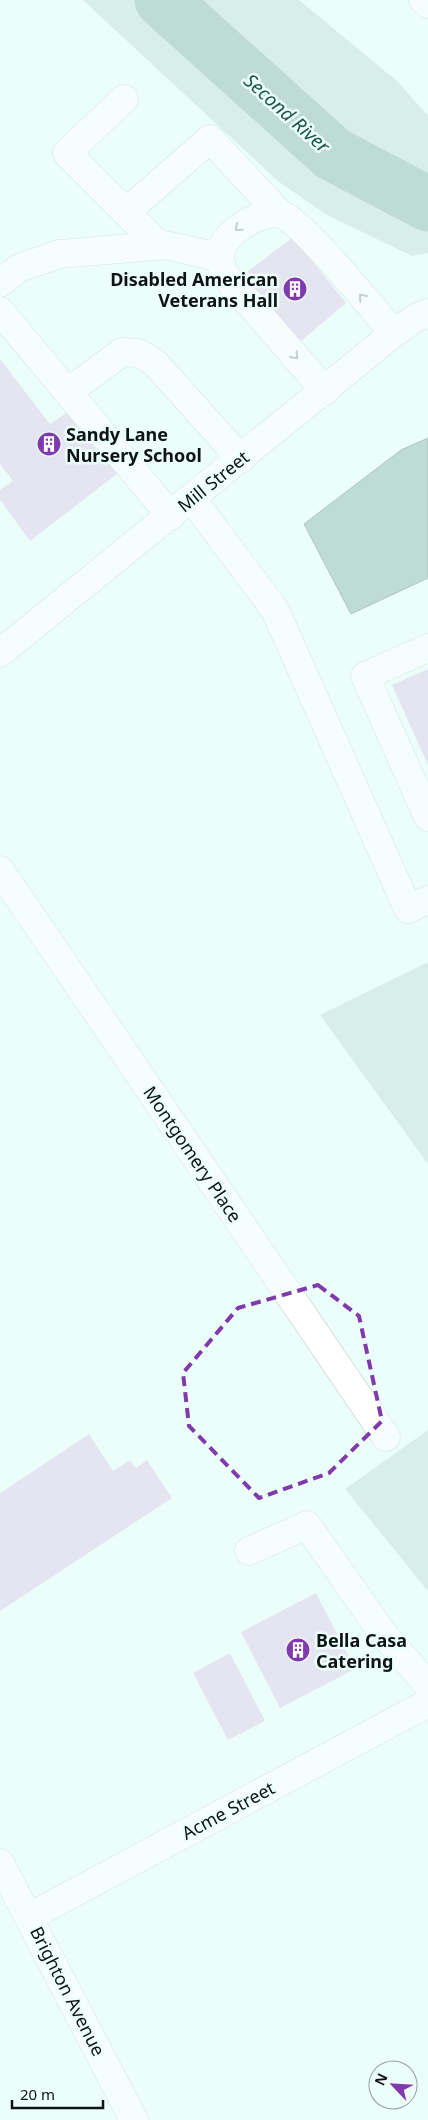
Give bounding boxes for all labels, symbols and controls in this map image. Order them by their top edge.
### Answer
water label: Second River [239,68,337,159]
one-way arrow [235,223,244,231]
place label: Disabled American Veterans Hall [110,267,278,312]
building icon: Disabled American Veterans Hall [282,276,308,302]
one-way arrow [359,293,368,302]
one-way arrow [289,351,298,360]
place label: Sandy Lane Nursery School [66,422,202,467]
building icon: Sandy Lane Nursery School [36,431,62,457]
street label: Mill Street [172,445,254,517]
street label: Montgomery Place [138,1081,248,1227]
place label: Bella Casa Catering [316,1628,407,1673]
building icon: Bella Casa Catering [285,1637,311,1663]
street label: Acme Street [177,1775,279,1845]
street label: Brighton Avenue [25,1922,111,2060]
north arrow [368,2060,418,2110]
text: N [370,2070,392,2088]
scale bar [12,2078,104,2110]
text: 20 m [20,2084,55,2104]

